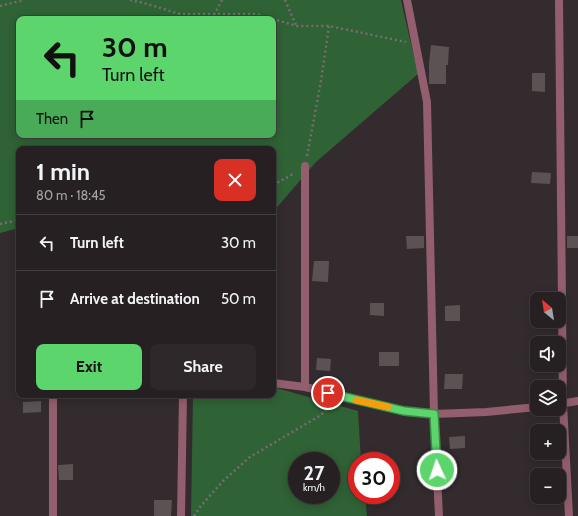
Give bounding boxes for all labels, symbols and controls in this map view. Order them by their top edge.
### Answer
text: 30 m [102,30,168,64]
icon: left [36,32,88,84]
text: Turn left [102,64,165,86]
icon: arrive [76,108,98,130]
text: Then [36,110,68,128]
text: 1 min [36,157,90,186]
button: close [214,159,256,201]
text: 80 m · 18:45 [36,187,106,203]
icon: left [36,232,58,254]
text: Turn left [70,234,124,252]
text: 30 m [221,234,256,252]
icon: arrive [36,288,58,310]
text: Arrive at destination [70,290,200,308]
text: 50 m [221,290,256,308]
north arrow [530,292,566,328]
map controls [530,292,566,504]
button: sound [530,336,566,372]
button: Exit [36,344,142,390]
button: Share [150,344,256,390]
pin [311,376,345,410]
button: layers [530,380,566,416]
icon: arrive [317,382,339,404]
button: + [530,424,566,460]
position arrow [416,449,458,491]
speed limit sign: 30 [348,452,400,504]
text: 27 [304,461,324,485]
button: − [530,468,566,504]
text: km/h [303,481,325,494]

